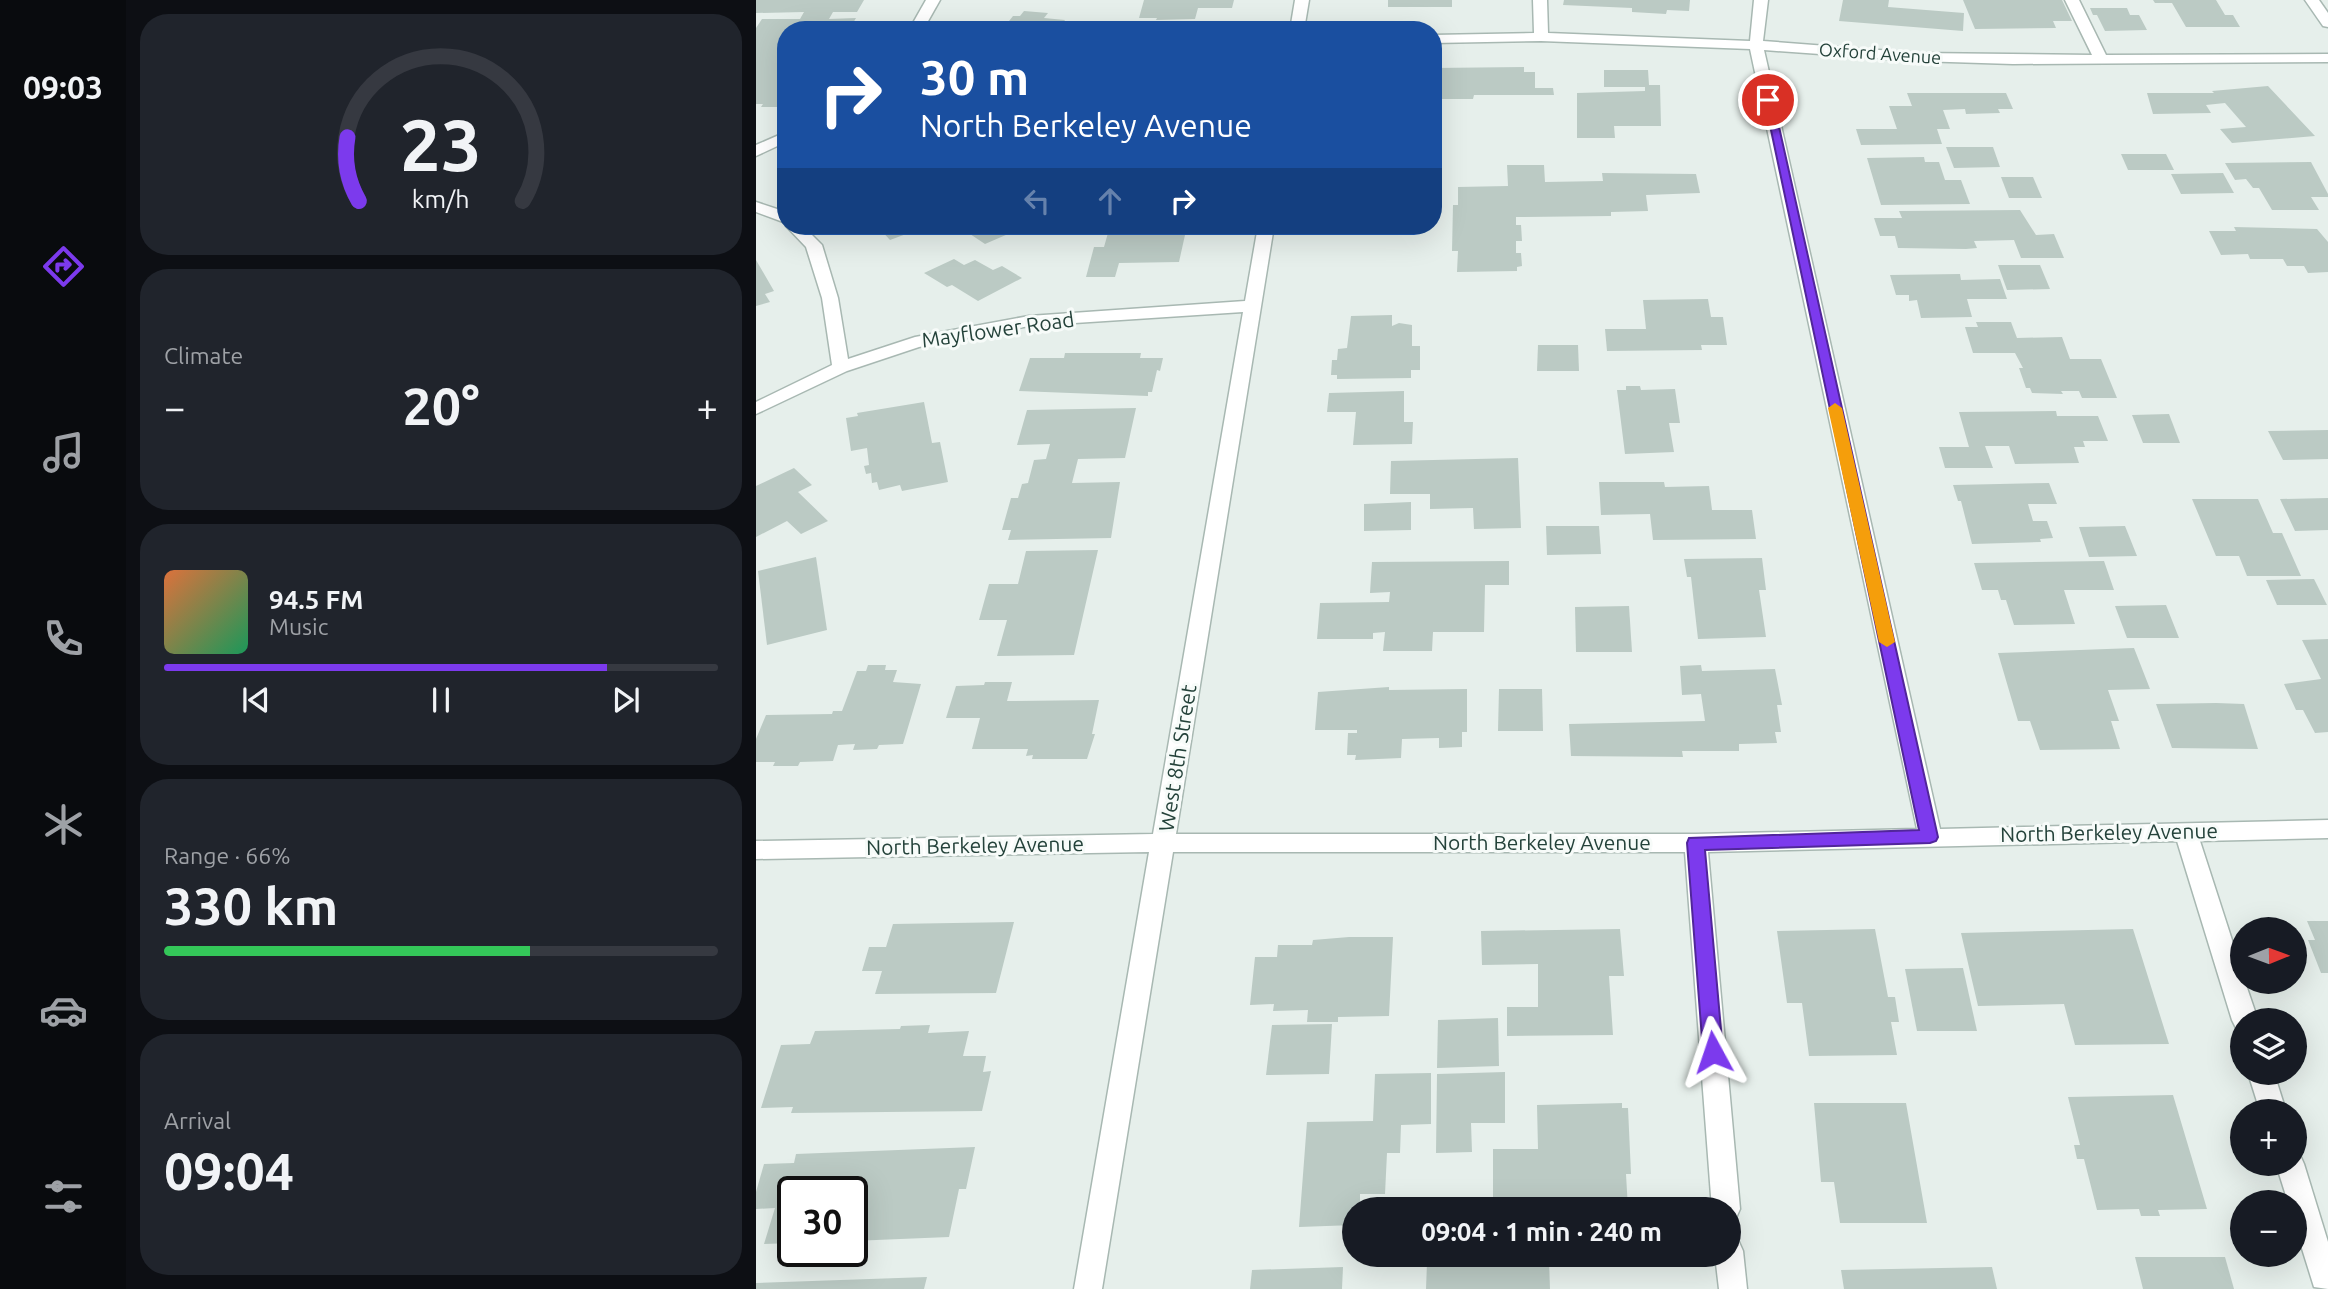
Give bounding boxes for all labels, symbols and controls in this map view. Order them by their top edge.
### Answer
street label: Oxford Avenue [1818,39,1942,67]
icon: right [805,49,896,140]
text: 30 m [920,49,1029,104]
text: 09:03 [23,69,103,105]
pin [1738,70,1798,130]
icon: arrive [1749,81,1787,119]
text: 23 [400,103,482,185]
text: North Berkeley Avenue [920,107,1252,143]
icon: left [1018,182,1056,220]
icon: ahead [1091,182,1129,220]
icon: right [1164,182,1202,220]
text: km/h [412,184,470,212]
icon: directions [39,242,88,291]
street label: Mayflower Road [920,306,1076,352]
text: Climate [164,343,243,368]
text: 20° [402,377,480,435]
text: − [164,386,185,428]
text: + [697,386,718,428]
icon: music [39,428,88,477]
text: 94.5 FM [269,585,363,614]
icon: phone [39,614,88,663]
text: Music [269,614,328,639]
icon: previous [237,681,275,719]
icon: pause [422,681,460,719]
icon: next [607,681,645,719]
street label: West 8th Street [1154,683,1200,833]
icon: climate [39,800,88,849]
street label: North Berkeley Avenue [2000,818,2218,846]
street label: North Berkeley Avenue [1433,830,1651,854]
street label: North Berkeley Avenue [866,831,1084,859]
text: Range · 66% [164,843,291,868]
text: 330 km [164,877,338,935]
north arrow [2230,917,2306,994]
map controls [2230,917,2307,1267]
icon: car [39,986,88,1035]
button: layers [2230,1008,2307,1085]
position arrow [1676,1015,1750,1089]
button: + [2230,1099,2307,1176]
text: Arrival [164,1108,231,1133]
text: 09:04 [164,1142,294,1200]
icon: filters [39,1172,88,1221]
speed limit sign: 30 [777,1176,868,1267]
button: − [2230,1190,2307,1267]
text: 09:04 · 1 min · 240 m [1421,1217,1662,1246]

